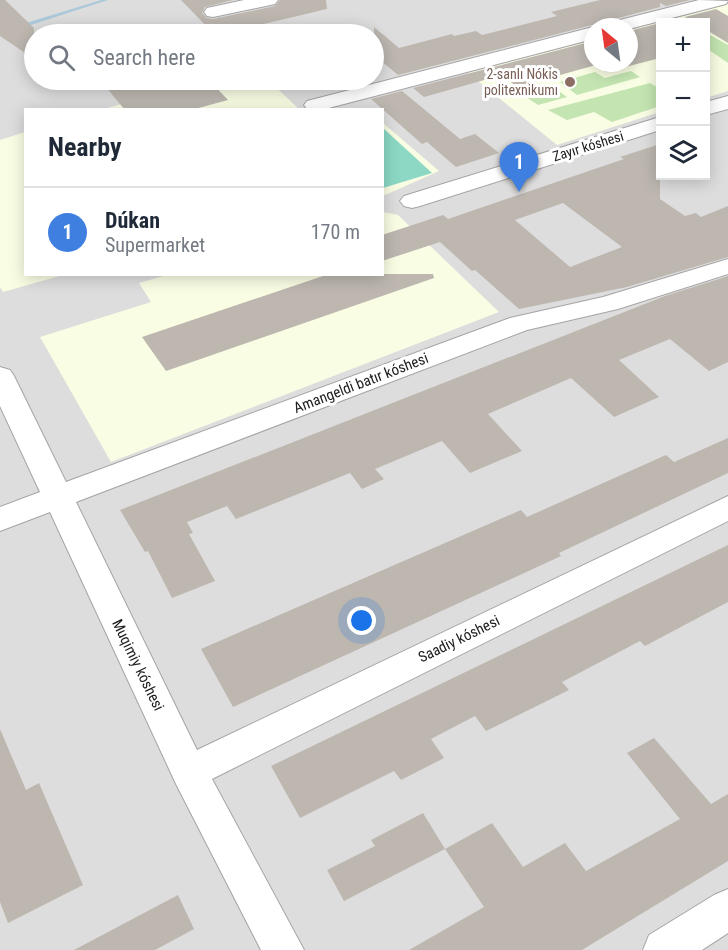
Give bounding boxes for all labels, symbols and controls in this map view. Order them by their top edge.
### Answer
north arrow [584,18,638,72]
map controls [656,18,710,180]
button: + [656,18,710,72]
search box [24,24,384,90]
icon: search [45,41,78,74]
text: Search here [93,45,195,70]
place label: 2-sanlı Nókis politexnikumı [484,66,558,98]
button: − [656,72,710,126]
marker: 2-sanlı Nókis politexnikumı [563,75,577,89]
button: layers [656,126,710,180]
street label: Zayır kóshesi [551,128,625,164]
text: Nearby [48,132,122,162]
pin: 1 [500,142,538,192]
text: Dúkan [105,208,160,233]
text: 1 [62,220,73,244]
text: 170 m [311,220,360,244]
text: Supermarket [105,233,205,257]
street label: Amangeldi batır kóshesi [291,349,431,417]
your location [347,606,376,635]
street label: Saadiy kóshesi [415,612,503,666]
street label: Muqimiy kóshesi [108,616,168,714]

